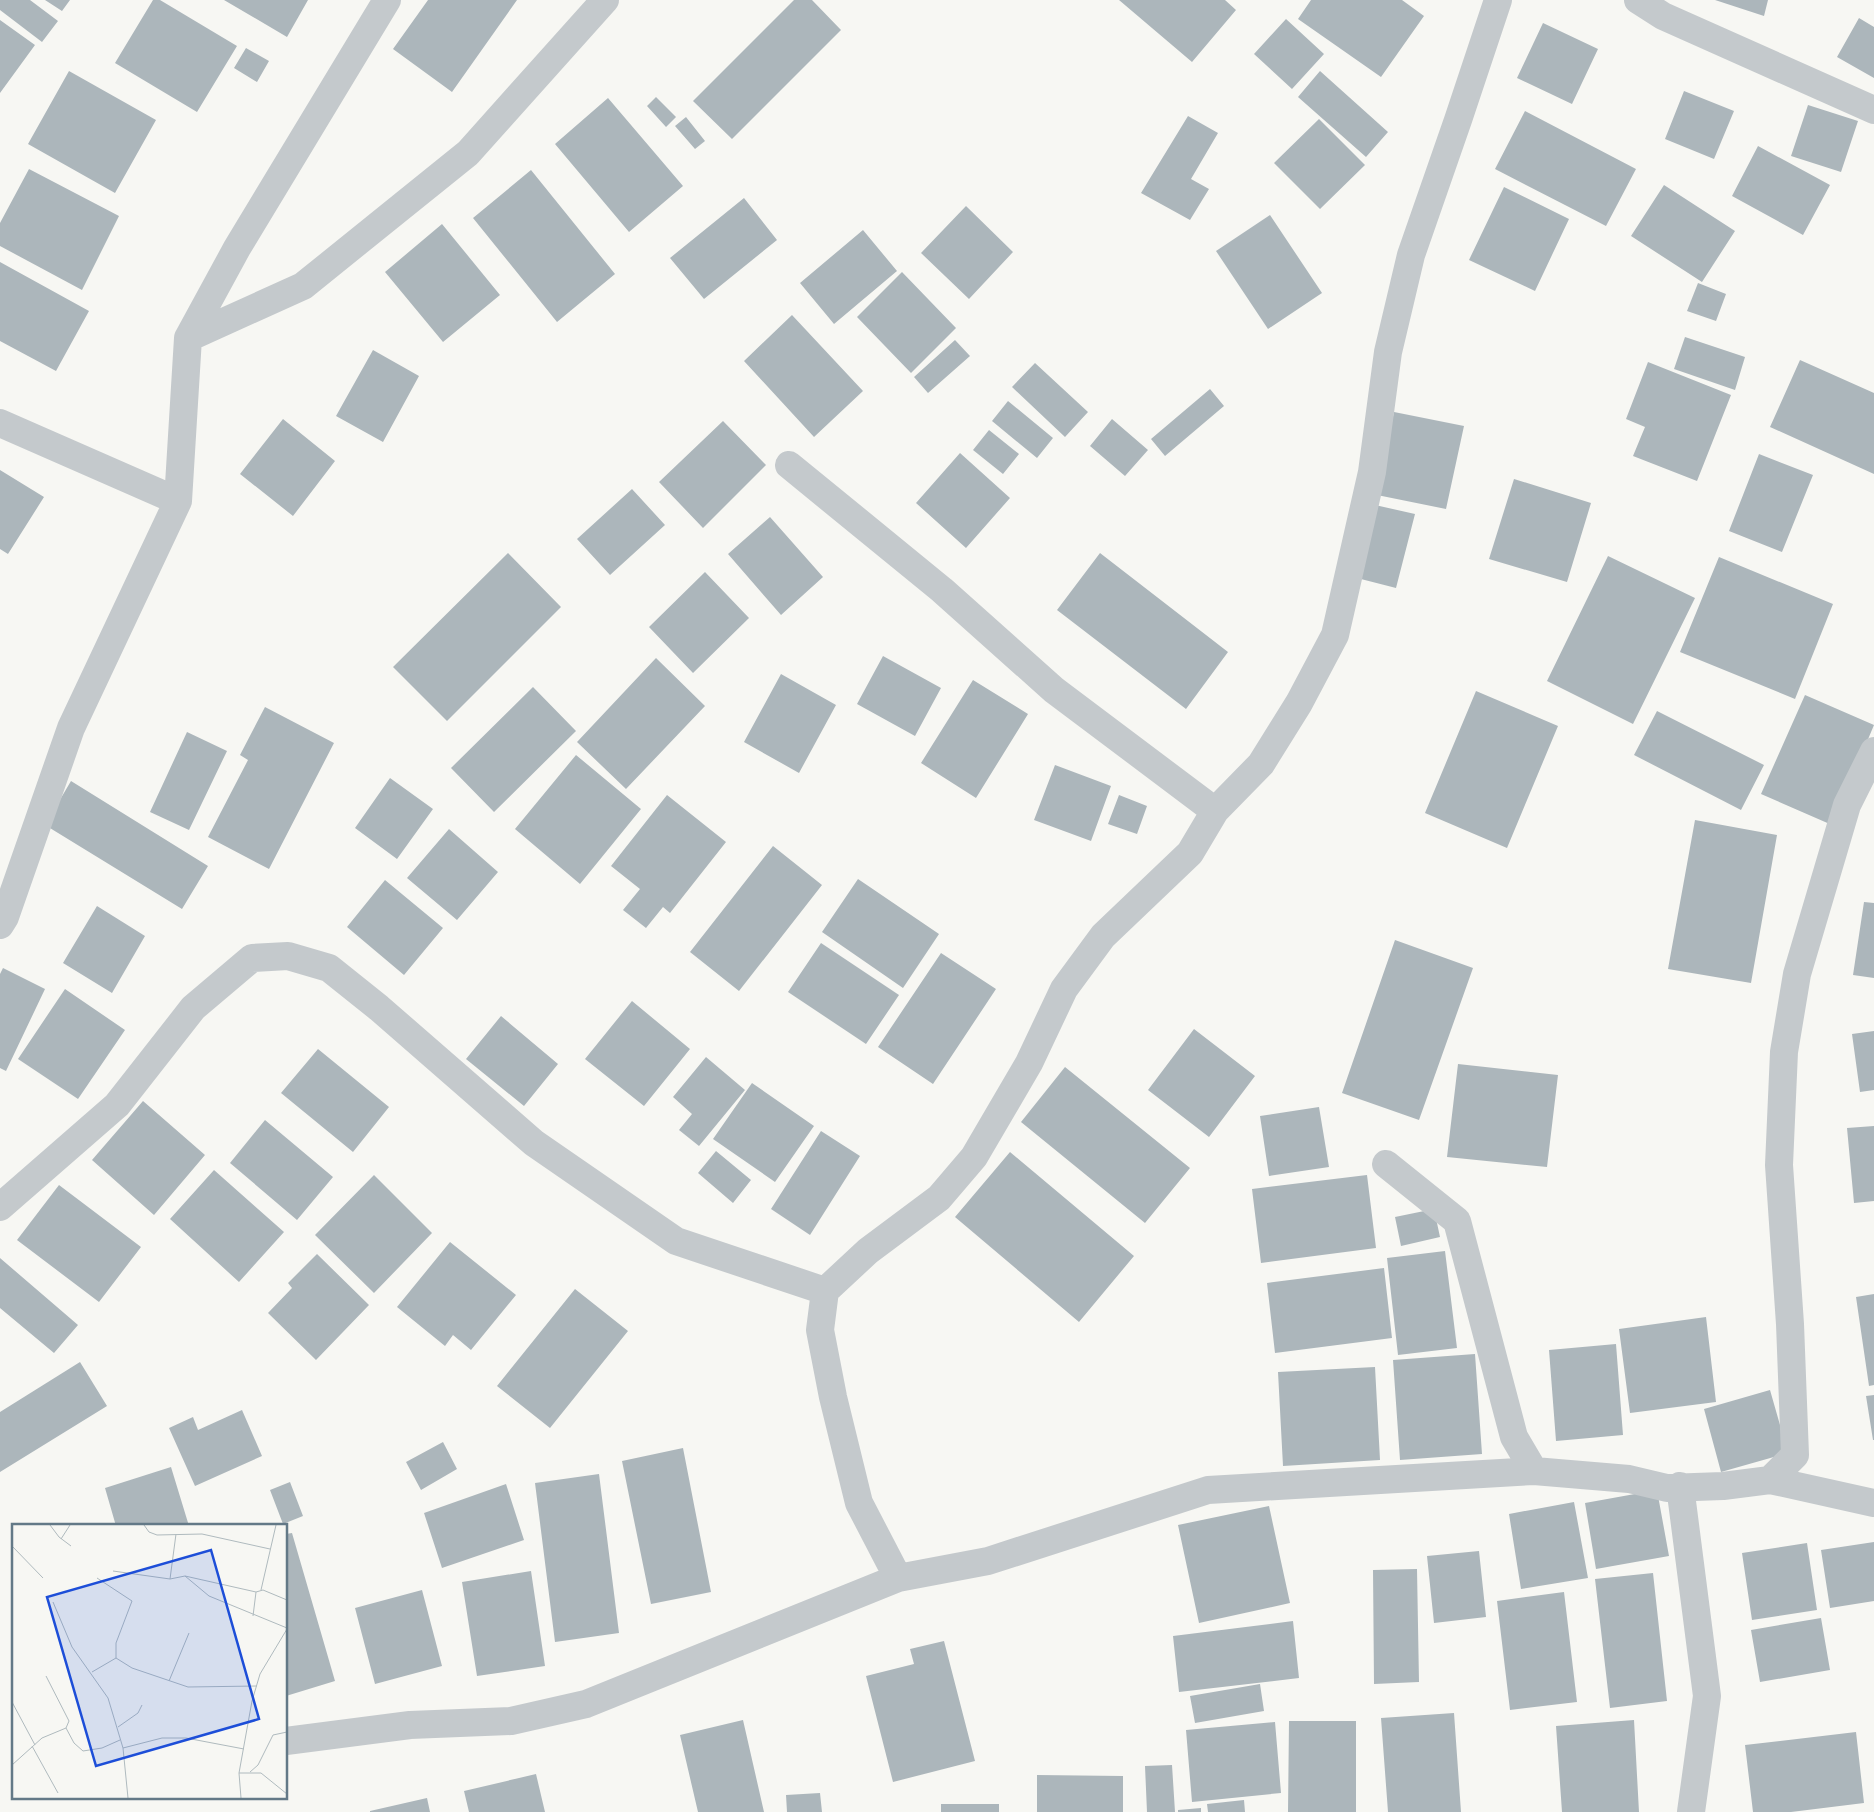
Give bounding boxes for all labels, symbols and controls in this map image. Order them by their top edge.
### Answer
inset map [12,1524,288,1800]

